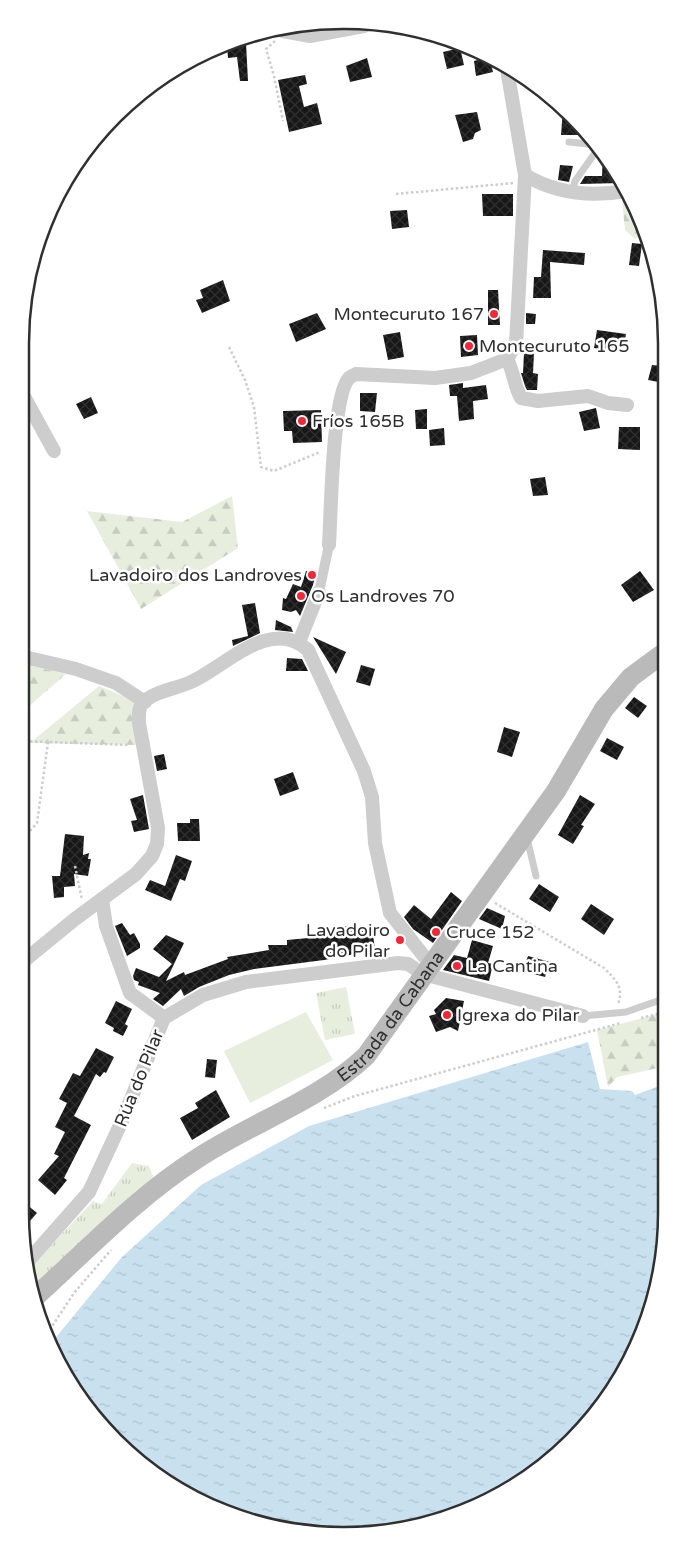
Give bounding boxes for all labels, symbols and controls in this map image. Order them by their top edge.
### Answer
place label: Montecuruto 167 [334,303,484,325]
marker: Montecuruto 167 [488,308,500,320]
place label: Montecuruto 165 [479,335,629,357]
marker: Montecuruto 165 [463,340,475,352]
place label: Fríos 165B [312,410,404,432]
marker: Fríos 165B [296,415,308,427]
place label: Lavadoiro dos Landroves [89,564,302,586]
marker: Lavadoiro dos Landroves [306,569,318,581]
place label: Os Landroves 70 [311,585,455,607]
marker: Os Landroves 70 [295,590,307,602]
place label: Lavadoiro do Pilar [306,919,390,962]
place label: Cruce 152 [446,921,535,943]
marker: Cruce 152 [430,926,442,938]
marker: Lavadoiro do Pilar [394,934,406,946]
street label: Estrada da Cabana [333,947,449,1087]
place label: La Cantina [467,955,558,977]
marker: La Cantina [451,960,463,972]
place label: Igrexa do Pilar [457,1004,579,1026]
marker: Igrexa do Pilar [441,1009,453,1021]
street label: Rúa do Pilar [109,1026,169,1130]

